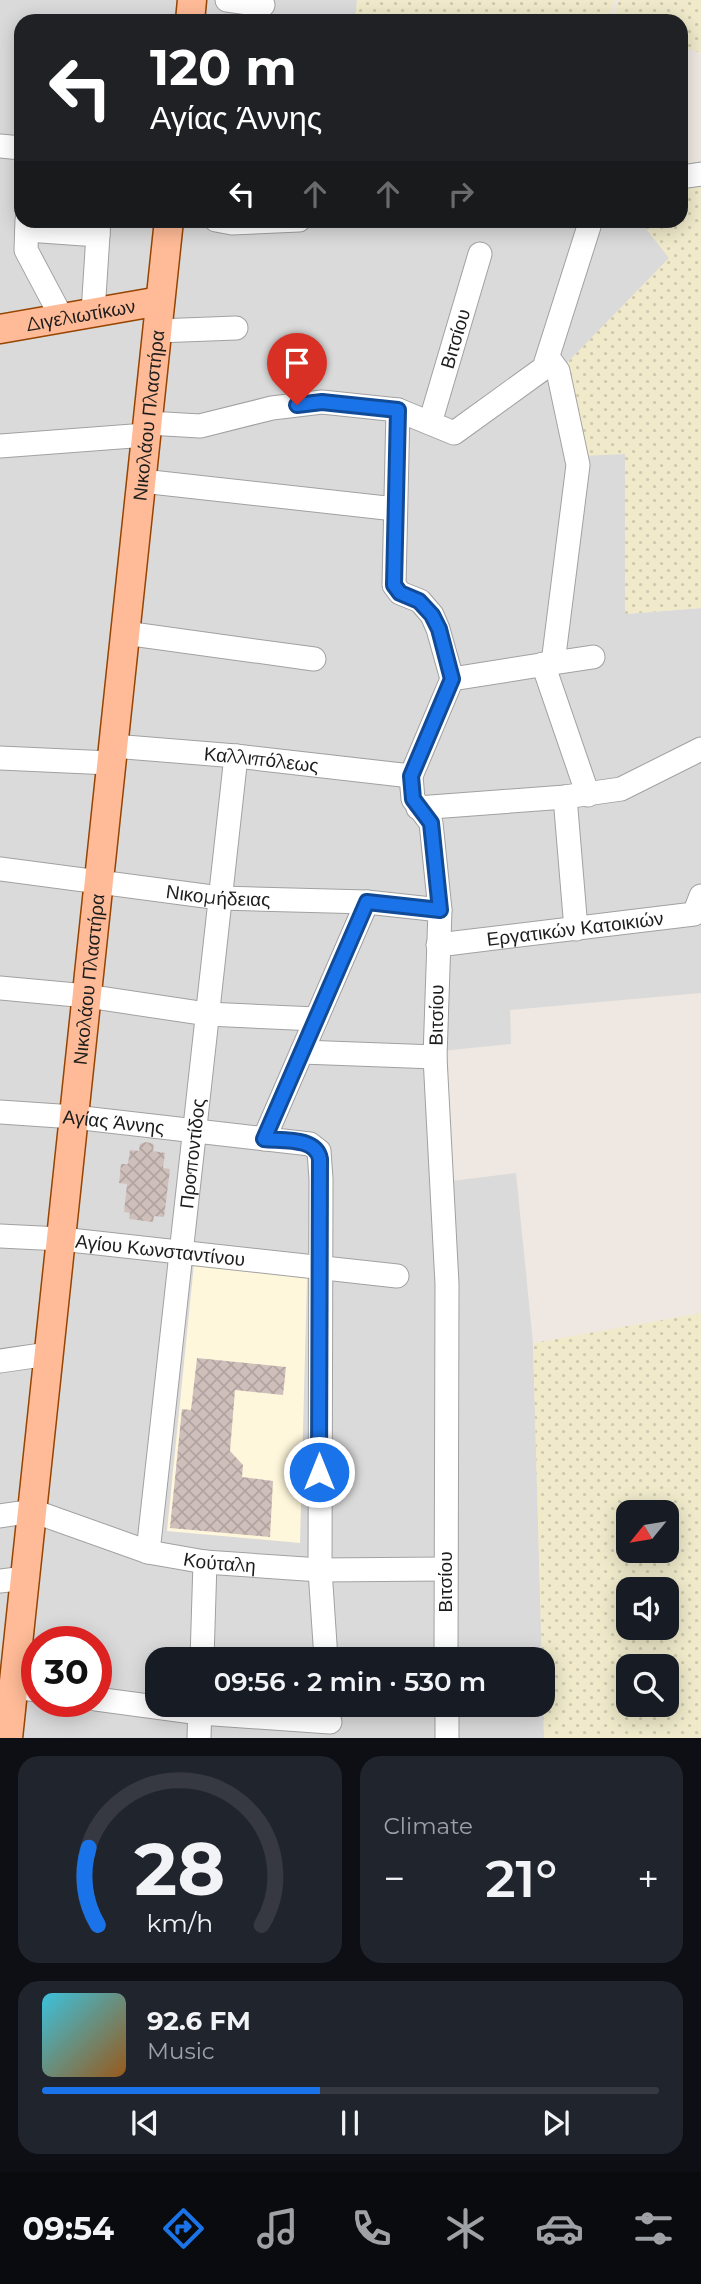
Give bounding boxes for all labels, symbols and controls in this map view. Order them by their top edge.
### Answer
text: 120 m [150,38,297,97]
icon: left [35,42,126,133]
text: Αγίας Άννης [150,98,322,137]
icon: left [223,175,261,213]
icon: ahead [296,175,334,213]
icon: ahead [369,175,407,213]
icon: right [442,175,480,213]
street label: Διγελιωτίκων [25,295,137,336]
street label: Βιτσίου [436,306,475,371]
street label: Νικολάου Πλαστήρα [128,329,169,502]
pin [267,333,327,405]
icon: arrive [278,344,316,382]
street label: Καλλιπόλεως [203,742,320,777]
street label: Νικομήδειας [165,880,271,911]
street label: Νικολάου Πλαστήρα [68,893,109,1066]
street label: Εργατικών Κατοικιών [485,907,665,951]
street label: Βιτσίου [424,984,449,1046]
street label: Προποντίδος [175,1097,210,1210]
street label: Αγίας Άννης [62,1105,166,1139]
street label: Αγίου Κωνσταντίνου [74,1230,246,1271]
position arrow [282,1435,356,1509]
north arrow [616,1500,679,1563]
map controls [616,1500,679,1717]
street label: Κούταλη [182,1547,257,1578]
street label: Βιτσίου [434,1551,457,1613]
button: sound [616,1577,679,1640]
speed limit sign: 30 [21,1626,112,1717]
button: search [616,1654,679,1717]
text: 09:56 · 2 min · 530 m [214,1666,486,1698]
text: Climate [384,1812,473,1840]
text: 28 [134,1826,225,1914]
text: 21° [485,1847,557,1910]
text: − [384,1855,405,1902]
text: + [637,1855,659,1902]
text: km/h [146,1908,213,1938]
text: 92.6 FM [147,2005,251,2037]
text: Music [147,2037,215,2065]
icon: previous [126,2104,164,2142]
icon: pause [331,2104,369,2142]
icon: next [537,2104,575,2142]
icon: directions [159,2204,208,2253]
icon: music [253,2204,302,2253]
icon: phone [347,2204,396,2253]
icon: climate [441,2204,490,2253]
icon: car [535,2204,584,2253]
icon: filters [629,2204,678,2253]
text: 09:54 [23,2209,114,2248]

